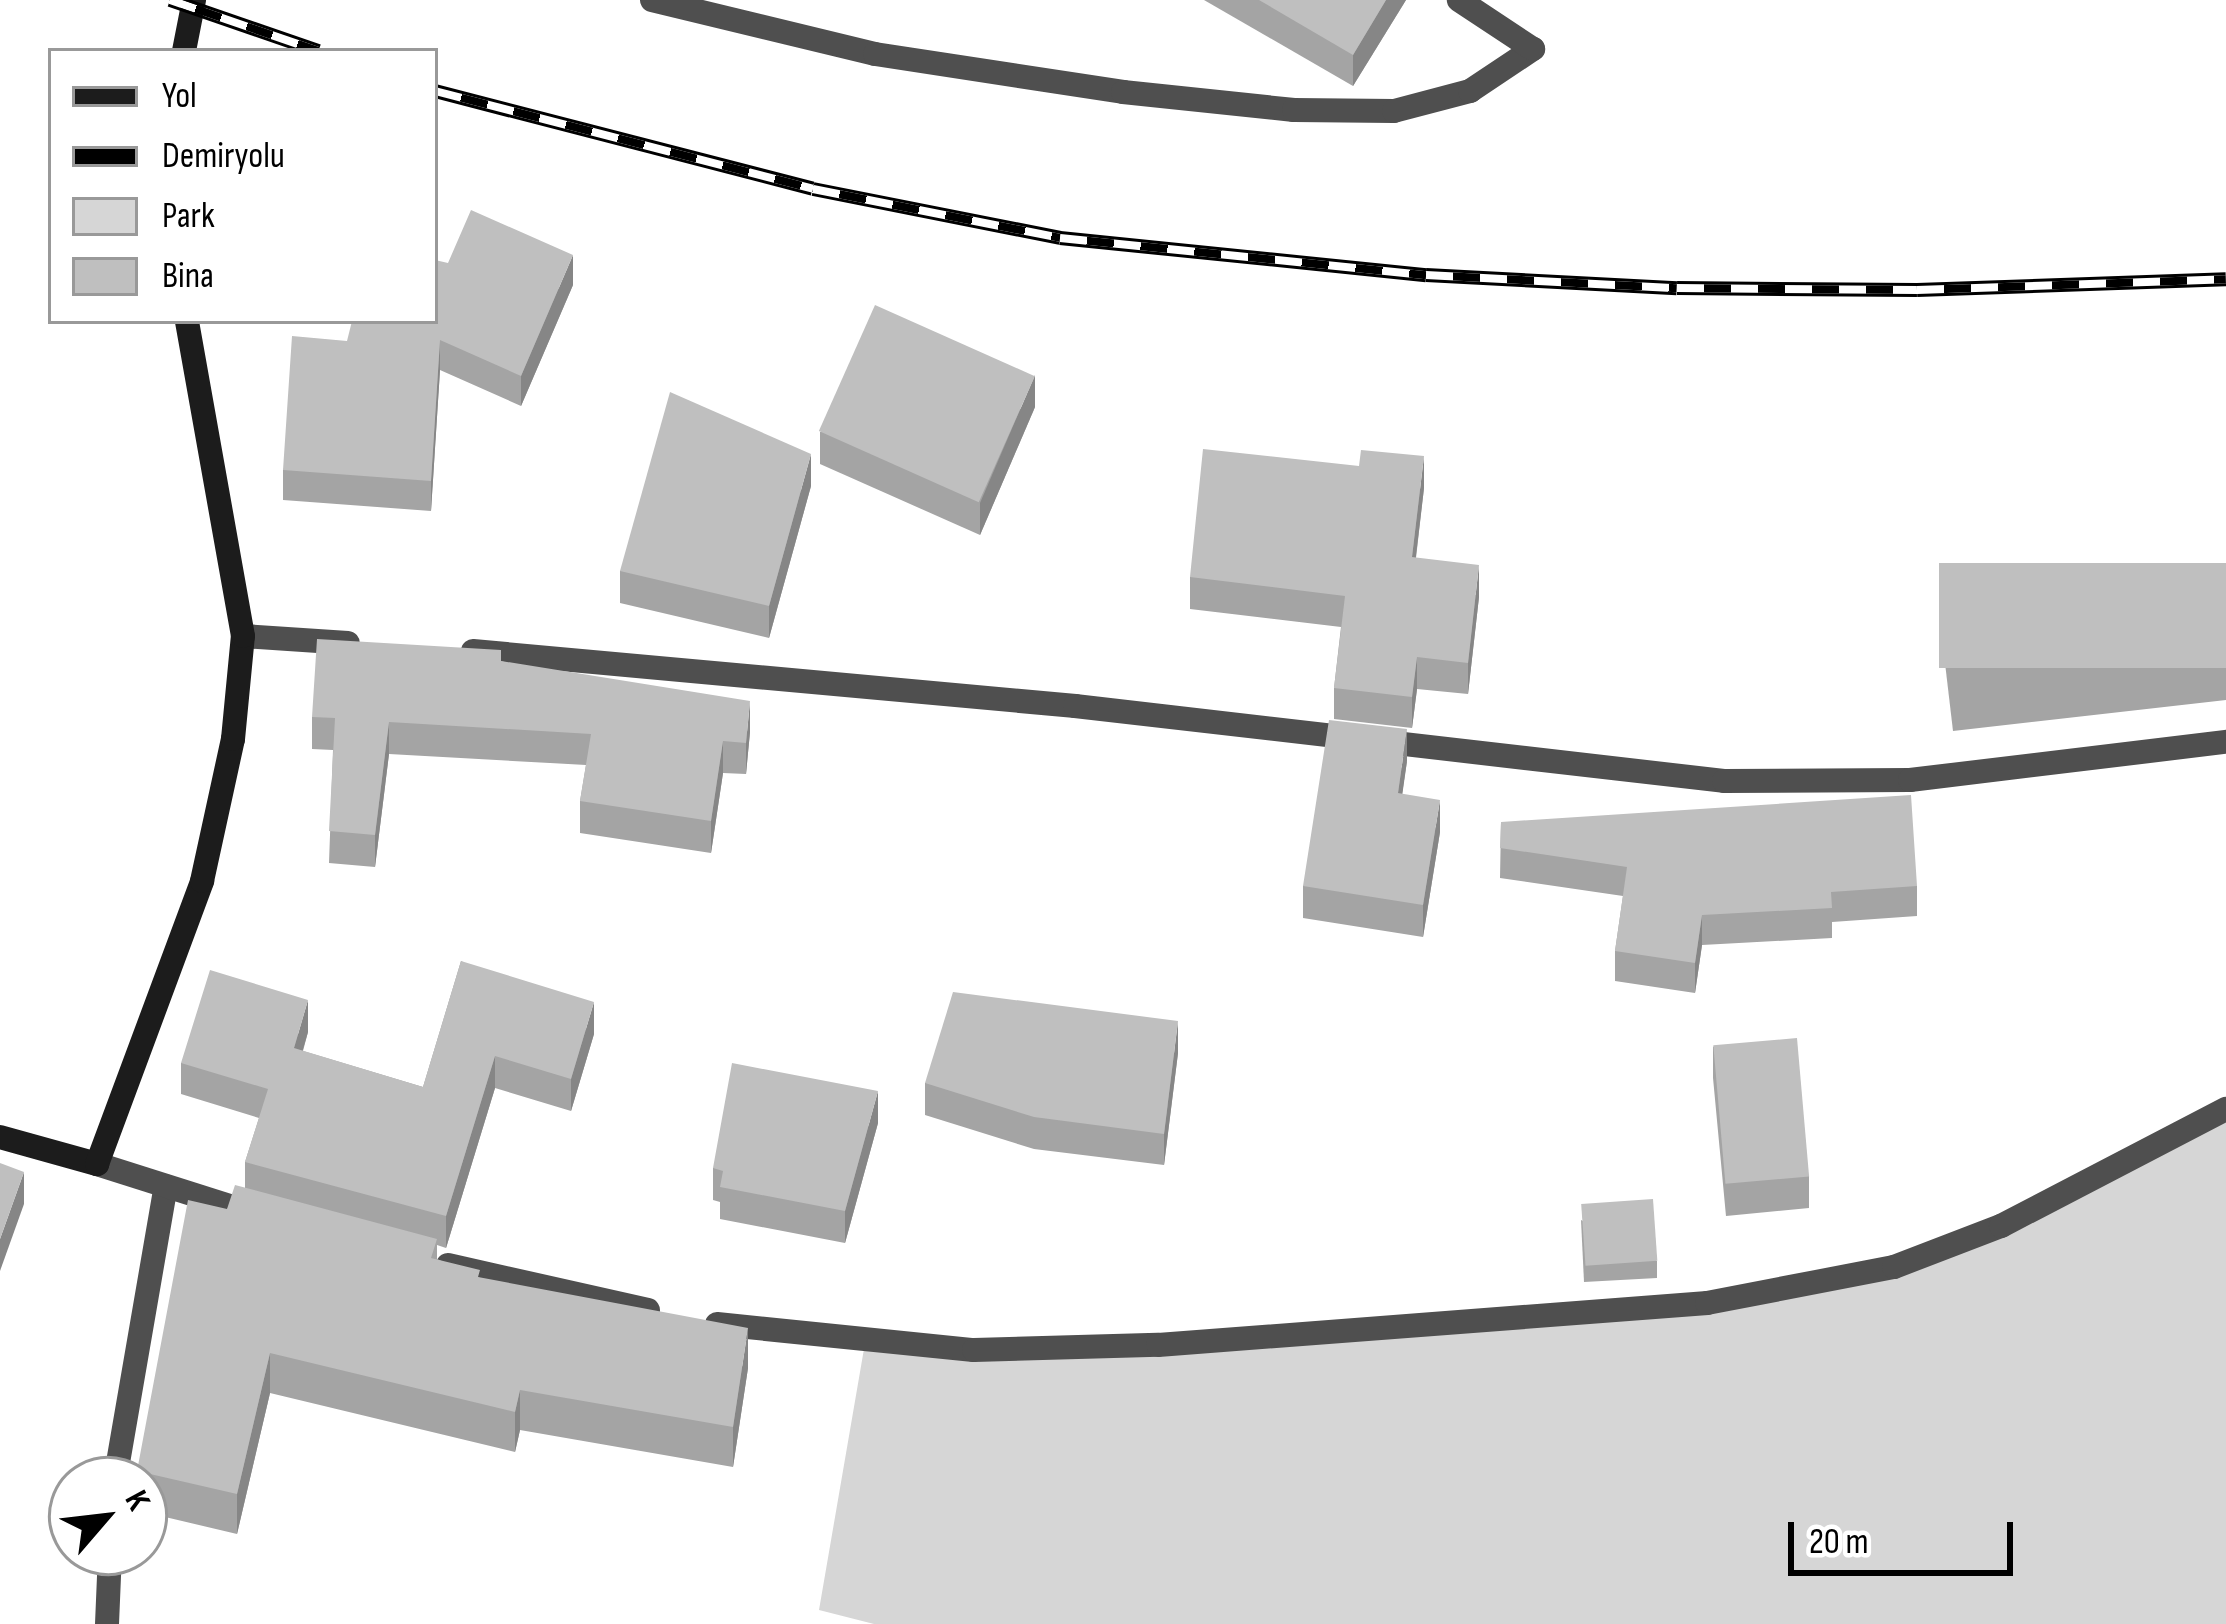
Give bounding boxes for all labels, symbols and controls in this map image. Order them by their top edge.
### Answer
legend [48,48,438,324]
text: Yol [162,75,197,118]
text: Demiryolu [162,135,285,178]
text: Park [162,195,215,238]
text: Bina [162,255,214,298]
north arrow [48,1456,168,1576]
text: K [116,1484,159,1517]
scale bar [1794,1498,2019,1572]
text: 20 m [1809,1521,1869,1564]

